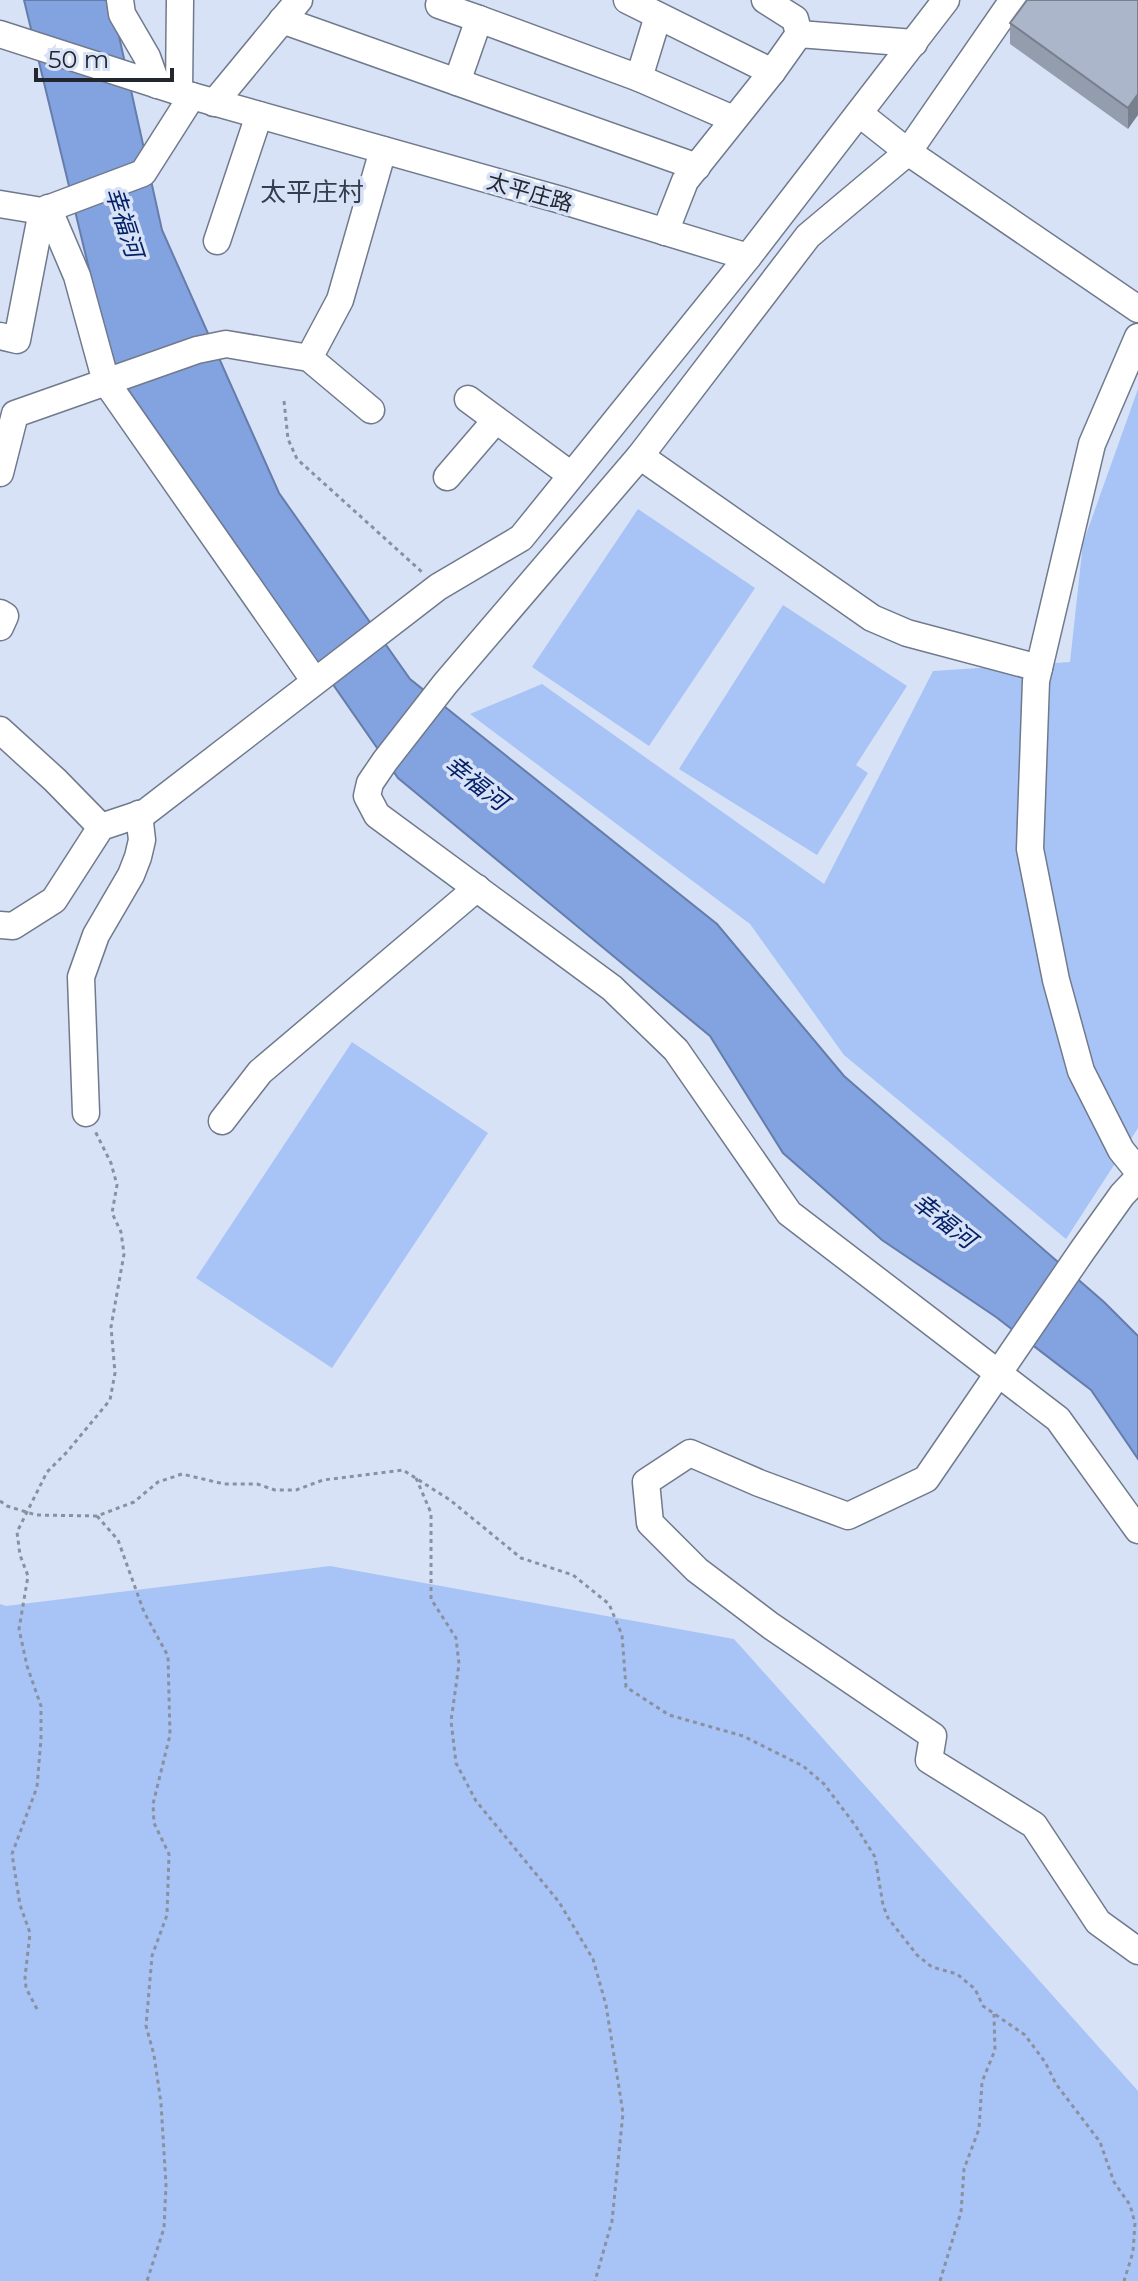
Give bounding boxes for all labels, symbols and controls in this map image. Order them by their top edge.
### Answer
scale bar [36,32,172,82]
text: 50 m [48,45,109,74]
street label: 太平庄路 [484,167,576,218]
district label: 太平庄村 [260,176,364,208]
water label: 幸福河 [100,183,151,264]
water label: 幸福河 [439,749,517,819]
water label: 幸福河 [907,1187,985,1257]

